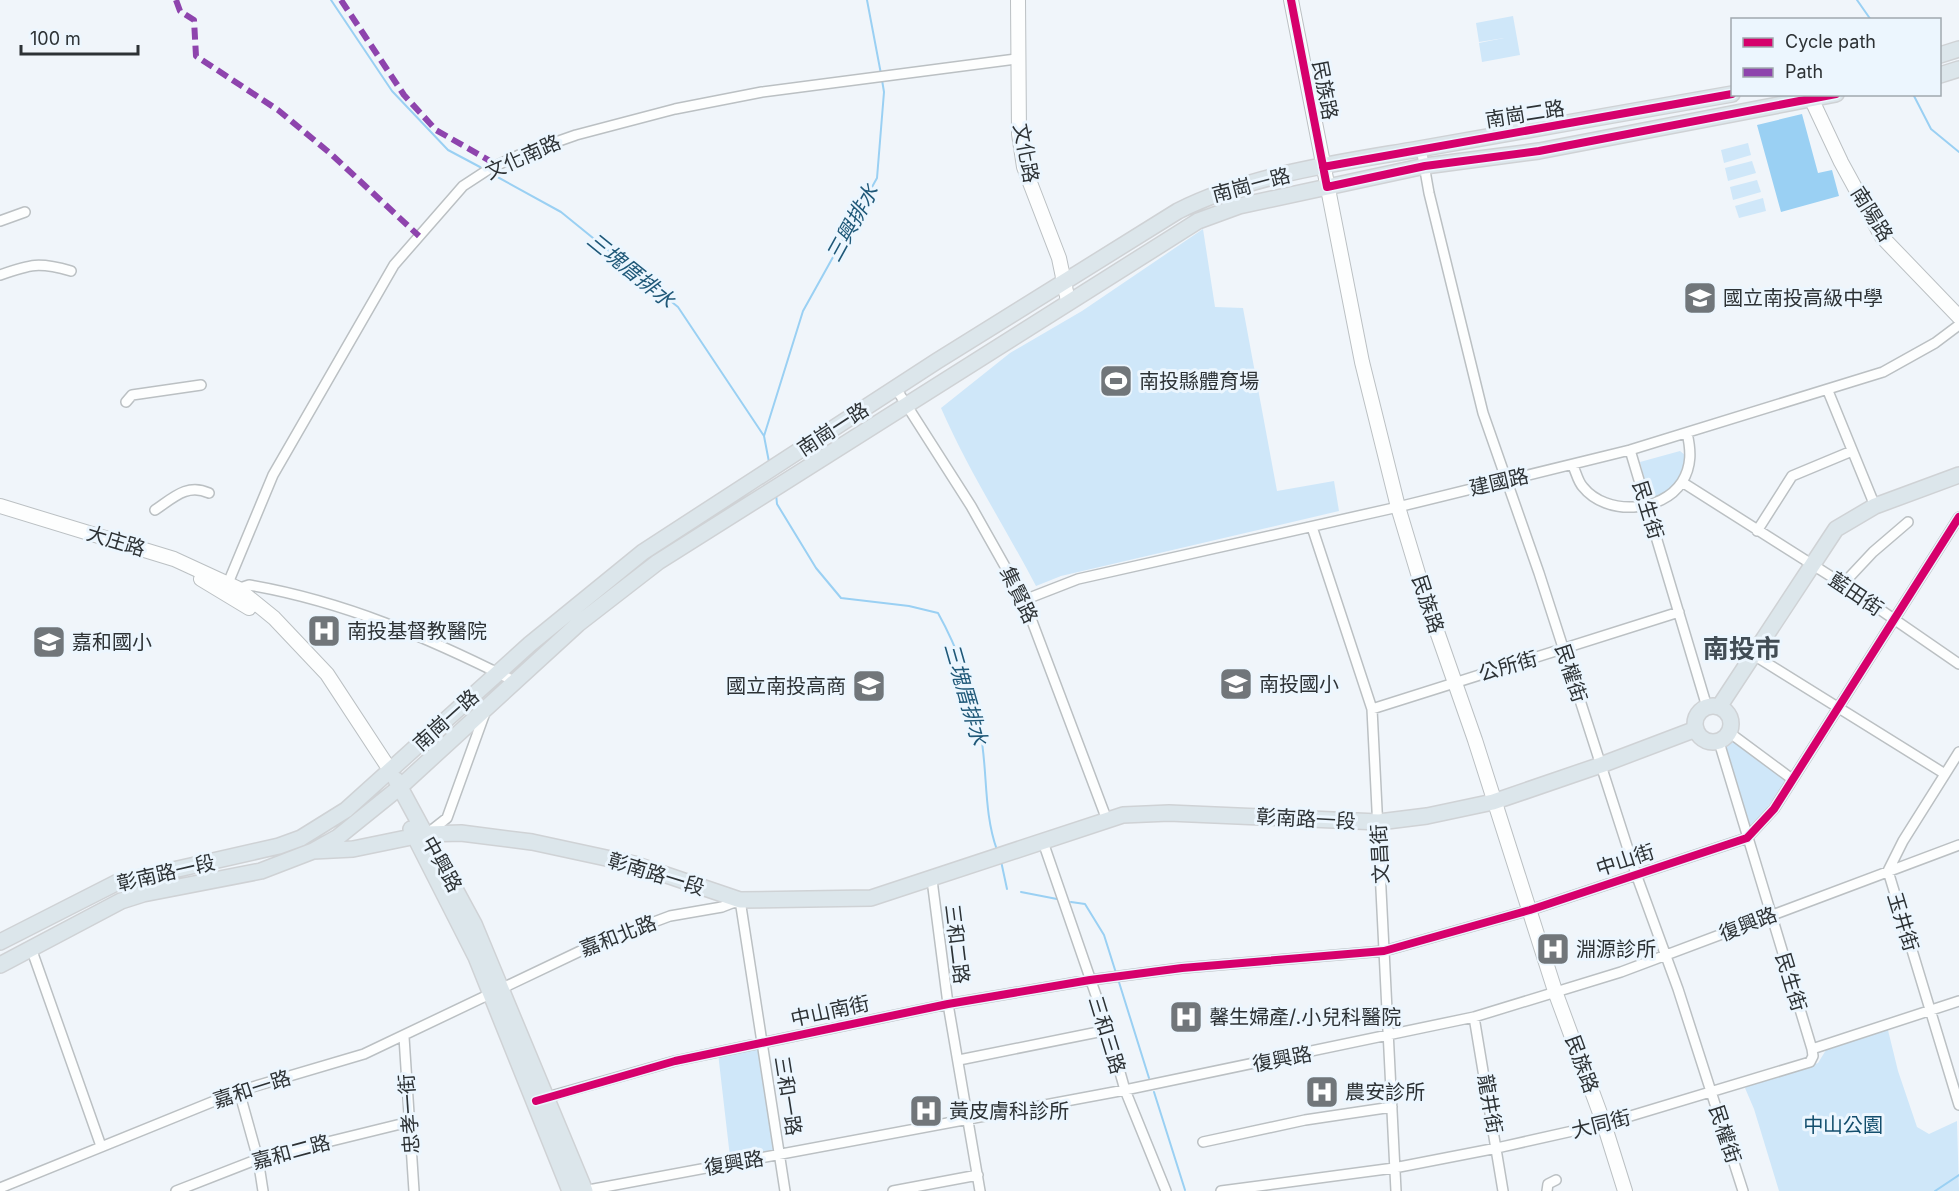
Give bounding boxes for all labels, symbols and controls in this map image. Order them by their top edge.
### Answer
scale bar [21,18,138,56]
legend [1731,18,1941,96]
text: 100 m [30,28,81,49]
text: Cycle path [1785,31,1876,52]
street label: 民族路 [1307,58,1343,122]
text: Path [1785,61,1823,82]
street label: 南崗二路 [1484,96,1566,132]
street label: 文化路 [1008,121,1044,185]
street label: 文化南路 [482,130,564,184]
street label: 南崗一路 [1209,163,1293,207]
water label: 三興排水 [821,179,884,266]
street label: 南陽路 [1846,182,1898,246]
water label: 三塊厝排水 [582,227,680,313]
school or university icon: 國立南投高級中學 [1682,280,1718,316]
place label: 國立南投高級中學 [1723,286,1883,310]
sports icon: 南投縣體育場 [1098,363,1134,399]
place label: 南投縣體育場 [1139,369,1259,393]
street label: 南崗一路 [793,397,873,461]
street label: 建國路 [1467,464,1531,500]
street label: 民生街 [1628,478,1668,542]
street label: 大庄路 [84,521,148,561]
street label: 集賢路 [995,563,1043,627]
street label: 藍田街 [1824,567,1888,621]
street label: 民族路 [1407,572,1449,636]
hospital icon: 南投基督教醫院 [306,613,342,649]
place label: 南投基督教醫院 [347,619,487,643]
school or university icon: 嘉和國小 [31,624,67,660]
place label: 嘉和國小 [72,630,152,654]
district label: 南投市 [1703,633,1781,664]
water label: 三塊厝排水 [940,640,993,749]
street label: 民權街 [1550,641,1592,705]
street label: 公所街 [1476,646,1540,686]
school or university icon: 南投國小 [1218,666,1254,702]
school or university icon: 國立南投高商 [851,668,887,704]
place label: 南投國小 [1259,672,1339,696]
place label: 國立南投高商 [726,674,846,698]
street label: 南崗一路 [408,684,484,756]
street label: 彰南路一段 [1255,804,1357,834]
street label: 文昌街 [1366,823,1394,885]
street label: 中興路 [417,832,467,896]
street label: 中山街 [1593,839,1657,881]
street label: 彰南路一段 [605,848,707,900]
street label: 彰南路一段 [115,850,217,896]
street label: 玉井街 [1883,890,1923,954]
street label: 復興路 [1716,902,1780,946]
street label: 三和二路 [940,903,974,985]
street label: 嘉和北路 [576,910,660,962]
hospital icon: 淵源診所 [1535,931,1571,967]
place label: 淵源診所 [1576,937,1656,961]
street label: 民生街 [1771,950,1811,1014]
street label: 中山南街 [788,991,872,1031]
street label: 三和三路 [1084,993,1130,1077]
hospital icon: 馨生婦產/.小兒科醫院 [1168,999,1204,1035]
place label: 馨生婦產/.小兒科醫院 [1209,1005,1401,1029]
street label: 民族路 [1560,1032,1604,1096]
street label: 復興路 [1250,1041,1314,1077]
street label: 三和一路 [770,1055,806,1137]
street label: 嘉和一路 [210,1065,294,1113]
street label: 龍井街 [1473,1072,1507,1136]
street label: 忠孝一街 [394,1073,424,1155]
hospital icon: 農安診所 [1304,1074,1340,1110]
place label: 農安診所 [1345,1080,1425,1104]
hospital icon: 黃皮膚科診所 [908,1093,944,1129]
place label: 黃皮膚科診所 [949,1099,1069,1123]
street label: 民權街 [1704,1102,1746,1166]
street label: 大同街 [1569,1105,1633,1143]
park label: 中山公園 [1803,1113,1883,1137]
street label: 嘉和二路 [249,1130,333,1174]
street label: 復興路 [702,1146,766,1180]

